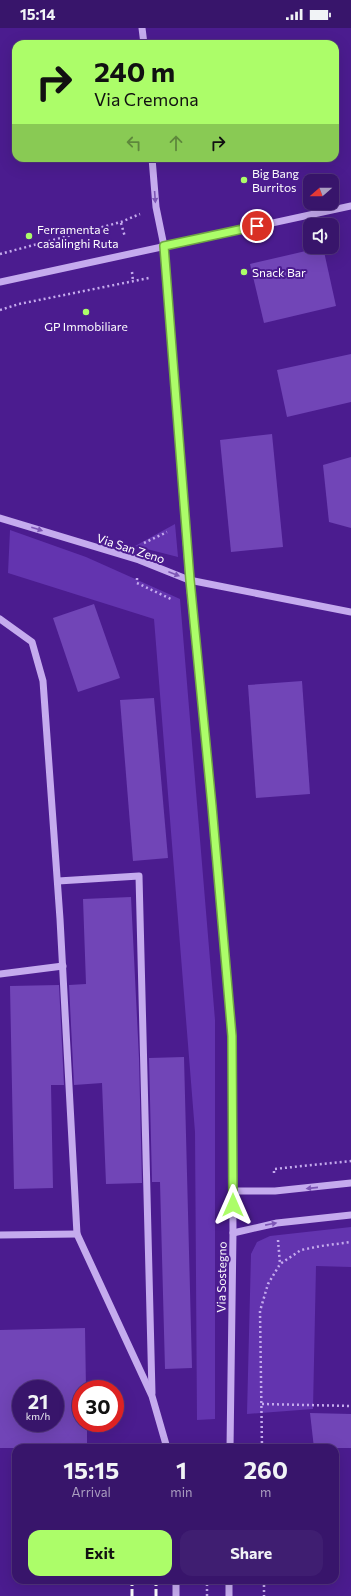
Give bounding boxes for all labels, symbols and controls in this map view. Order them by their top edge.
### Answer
text: 15:14 [20,5,56,23]
text: 240 m [94,54,175,88]
icon: right [28,56,80,108]
text: Via Cremona [94,88,199,110]
icon: left [123,132,145,154]
icon: ahead [165,132,187,154]
icon: right [207,132,229,154]
place label: Big Bang Burritos [252,166,300,194]
north arrow [303,174,339,210]
map controls [303,174,339,254]
marker: Big Bang Burritos [239,175,249,185]
one-way arrow [152,191,159,203]
pin [240,209,274,243]
icon: arrive [246,215,268,237]
button: sound [303,218,339,254]
place label: Ferramenta e casalinghi Ruta [37,222,119,250]
marker: Ferramenta e casalinghi Ruta [24,231,34,241]
place label: Snack Bar [252,265,306,279]
marker: Snack Bar [239,267,249,277]
marker: GP Immobiliare [81,307,91,317]
place label: GP Immobiliare [44,319,128,333]
one-way arrow [32,527,44,533]
street label: Via San Zeno [95,530,167,566]
one-way arrow [169,571,180,577]
position arrow [212,1184,254,1226]
one-way arrow [306,1184,318,1191]
one-way arrow [265,1221,277,1227]
street label: Via Sostegno [213,1241,229,1313]
speed limit sign: 30 [72,1380,124,1432]
text: 21 [28,1389,48,1413]
text: km/h [26,1410,50,1422]
text: 15:15 [63,1455,119,1484]
text: 1 [176,1455,187,1484]
text: 260 [244,1455,288,1484]
text: Arrival [71,1484,111,1500]
text: min [170,1484,192,1500]
text: m [260,1484,271,1500]
button: Exit [28,1530,172,1576]
button: Share [180,1530,323,1576]

